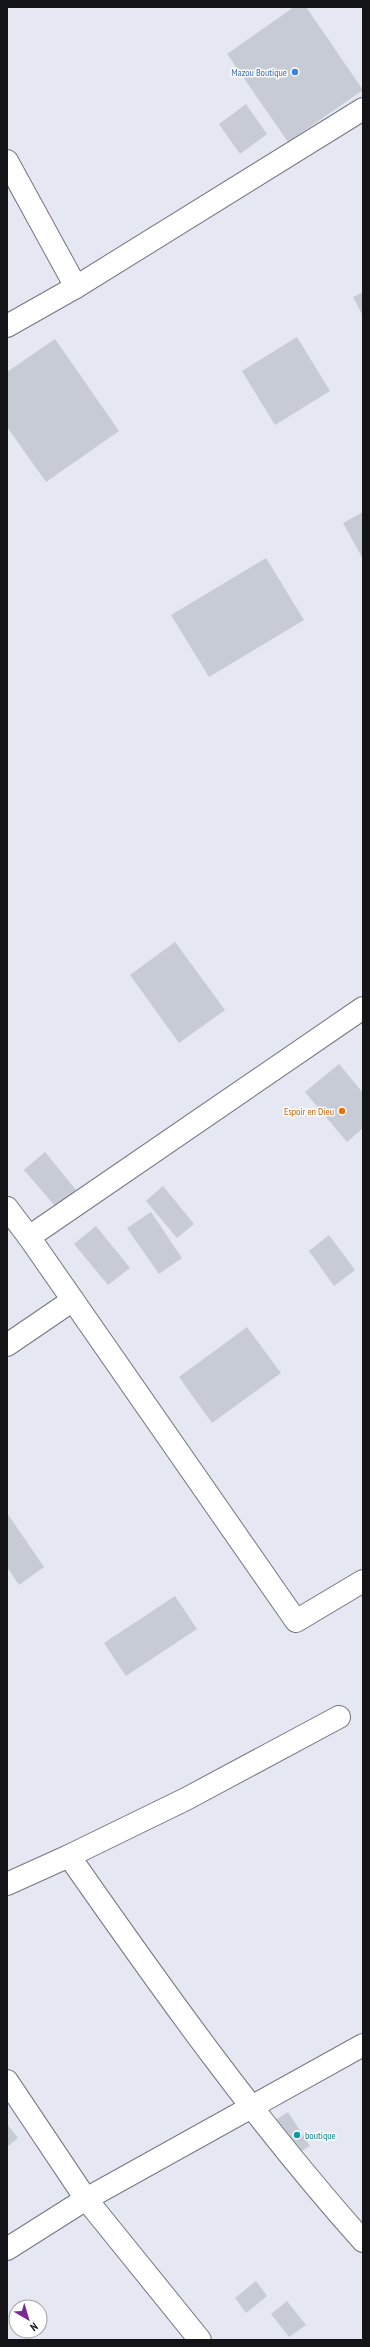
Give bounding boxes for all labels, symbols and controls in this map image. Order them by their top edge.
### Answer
place label: Mazou Boutique [231,66,287,79]
marker: Mazou Boutique [290,67,300,77]
place label: Espoir en Dieu [284,1105,334,1118]
marker: Espoir en Dieu [337,1106,347,1116]
place label: boutique [305,2129,336,2142]
marker: boutique [292,2130,302,2140]
north arrow [8,2299,48,2339]
text: N [27,2320,41,2334]

